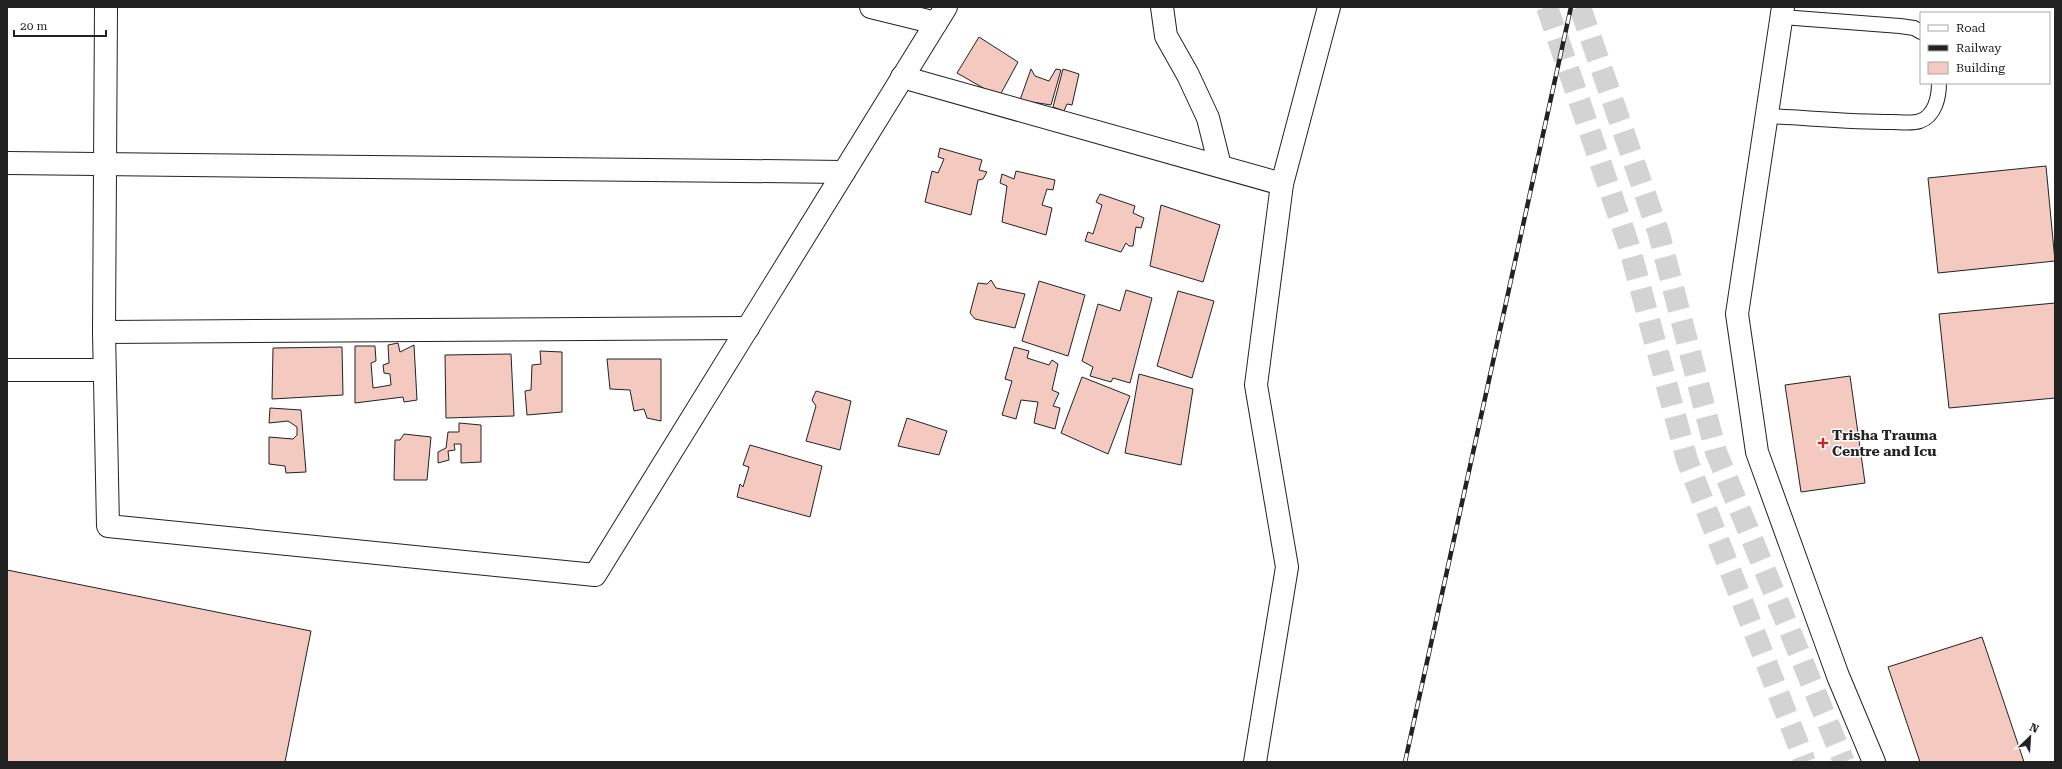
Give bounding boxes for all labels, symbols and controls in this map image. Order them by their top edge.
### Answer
scale bar [14,12,106,38]
legend [1920,12,2050,84]
text: 20 m [20,19,47,33]
text: Road [1956,21,1986,35]
text: Railway [1956,41,2002,55]
text: Building [1956,61,2005,75]
place label: Trisha Trauma Centre and Icu [1832,427,1938,459]
marker: Trisha Trauma Centre and Icu [1817,437,1829,449]
north arrow [2010,717,2050,757]
text: N [2027,721,2041,736]

